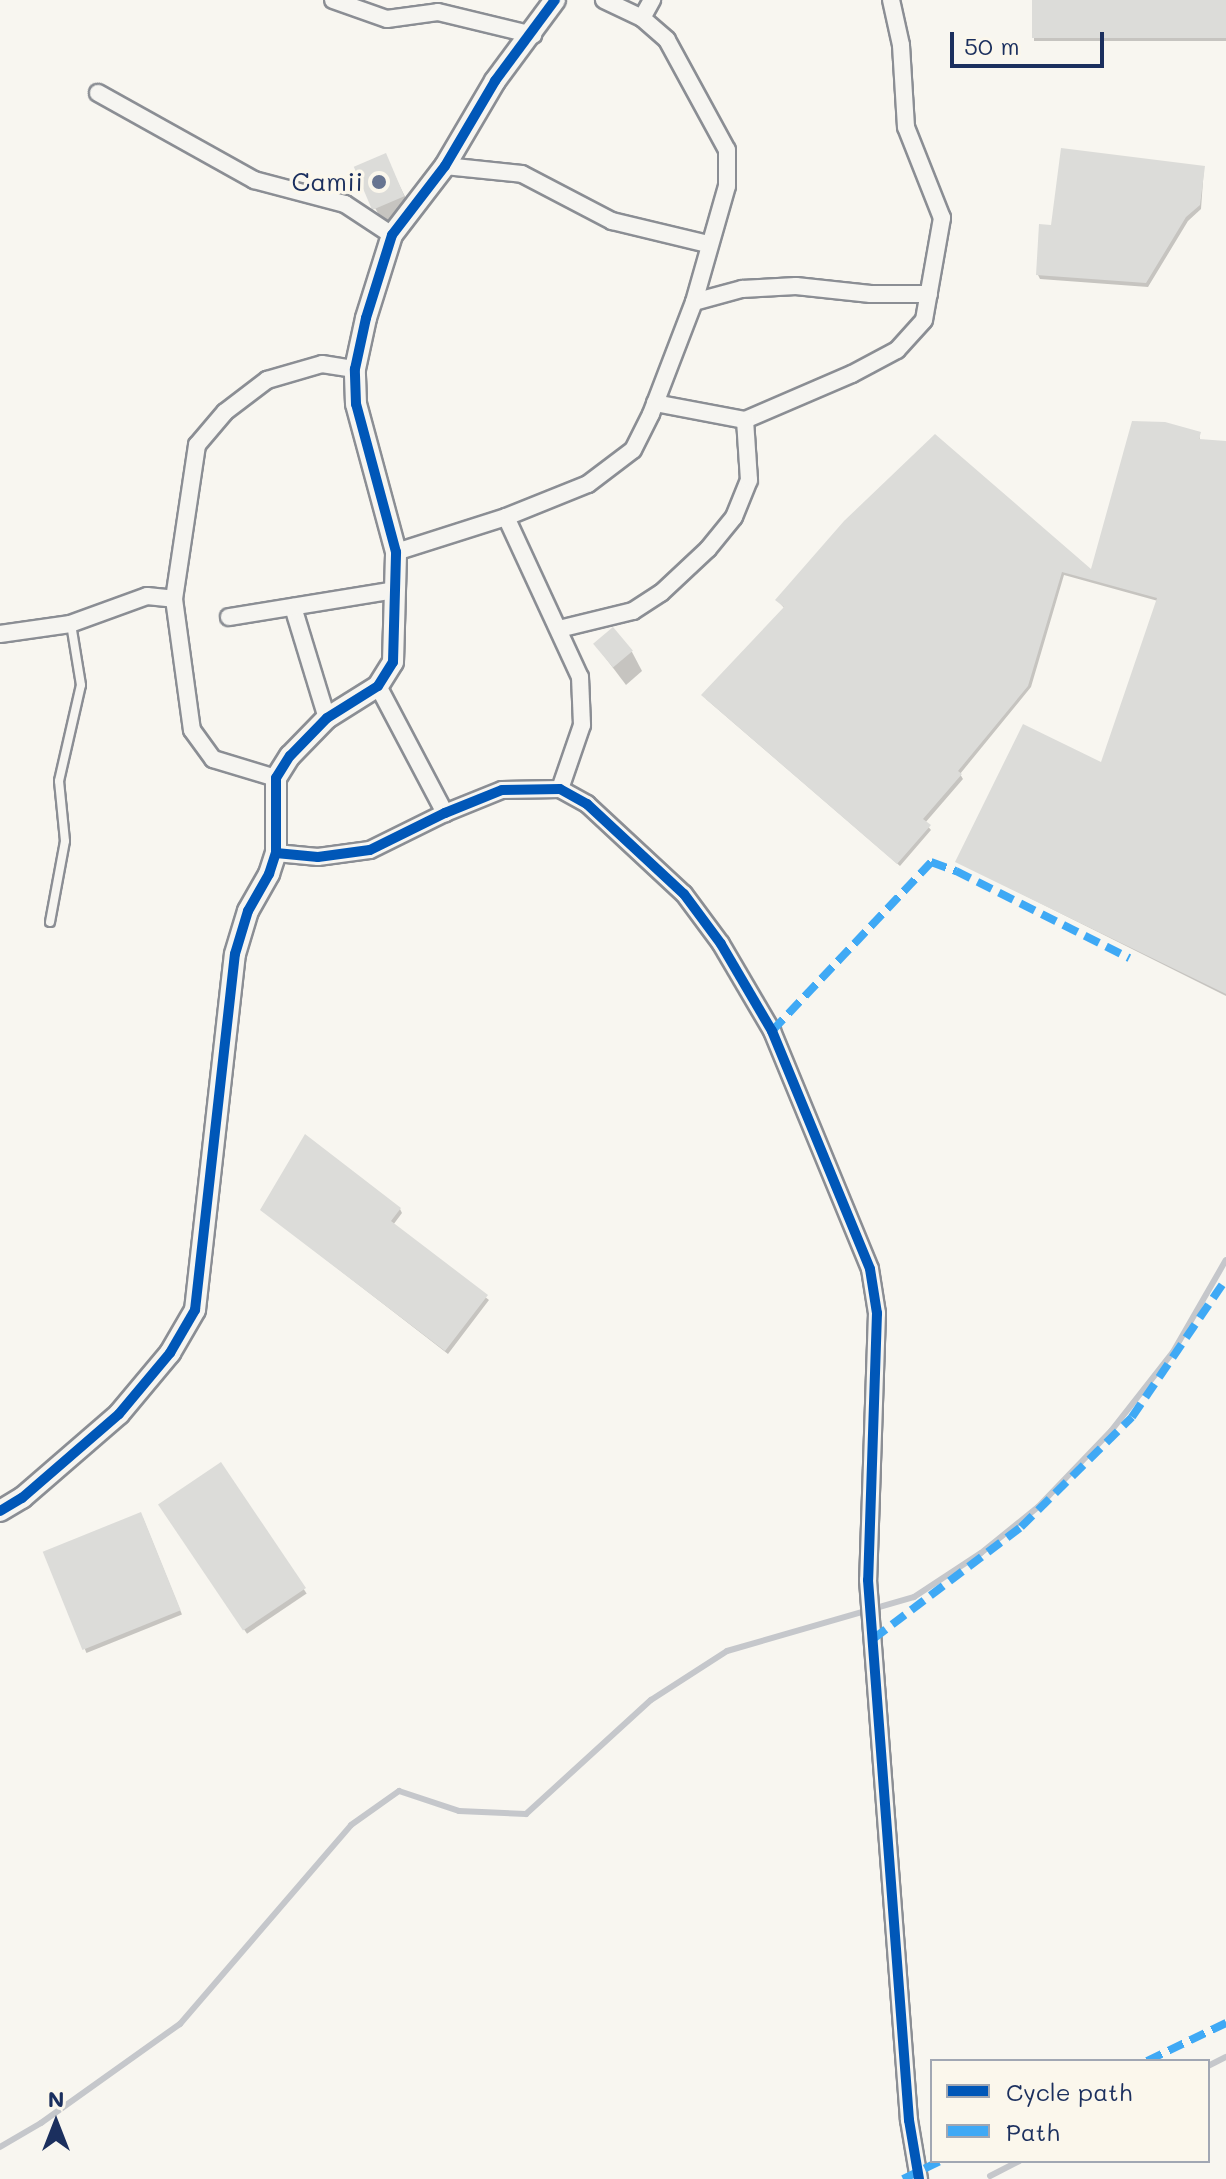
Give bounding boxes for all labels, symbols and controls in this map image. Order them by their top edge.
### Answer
scale bar [954,16,1108,66]
text: 50 m [964,30,1020,61]
place label: Camii [292,166,363,198]
marker: Camii [370,173,388,191]
legend [930,2059,1210,2163]
text: Cycle path [1006,2076,1132,2107]
north arrow [16,2083,96,2163]
text: N [48,2084,64,2113]
text: Path [1006,2116,1060,2147]

